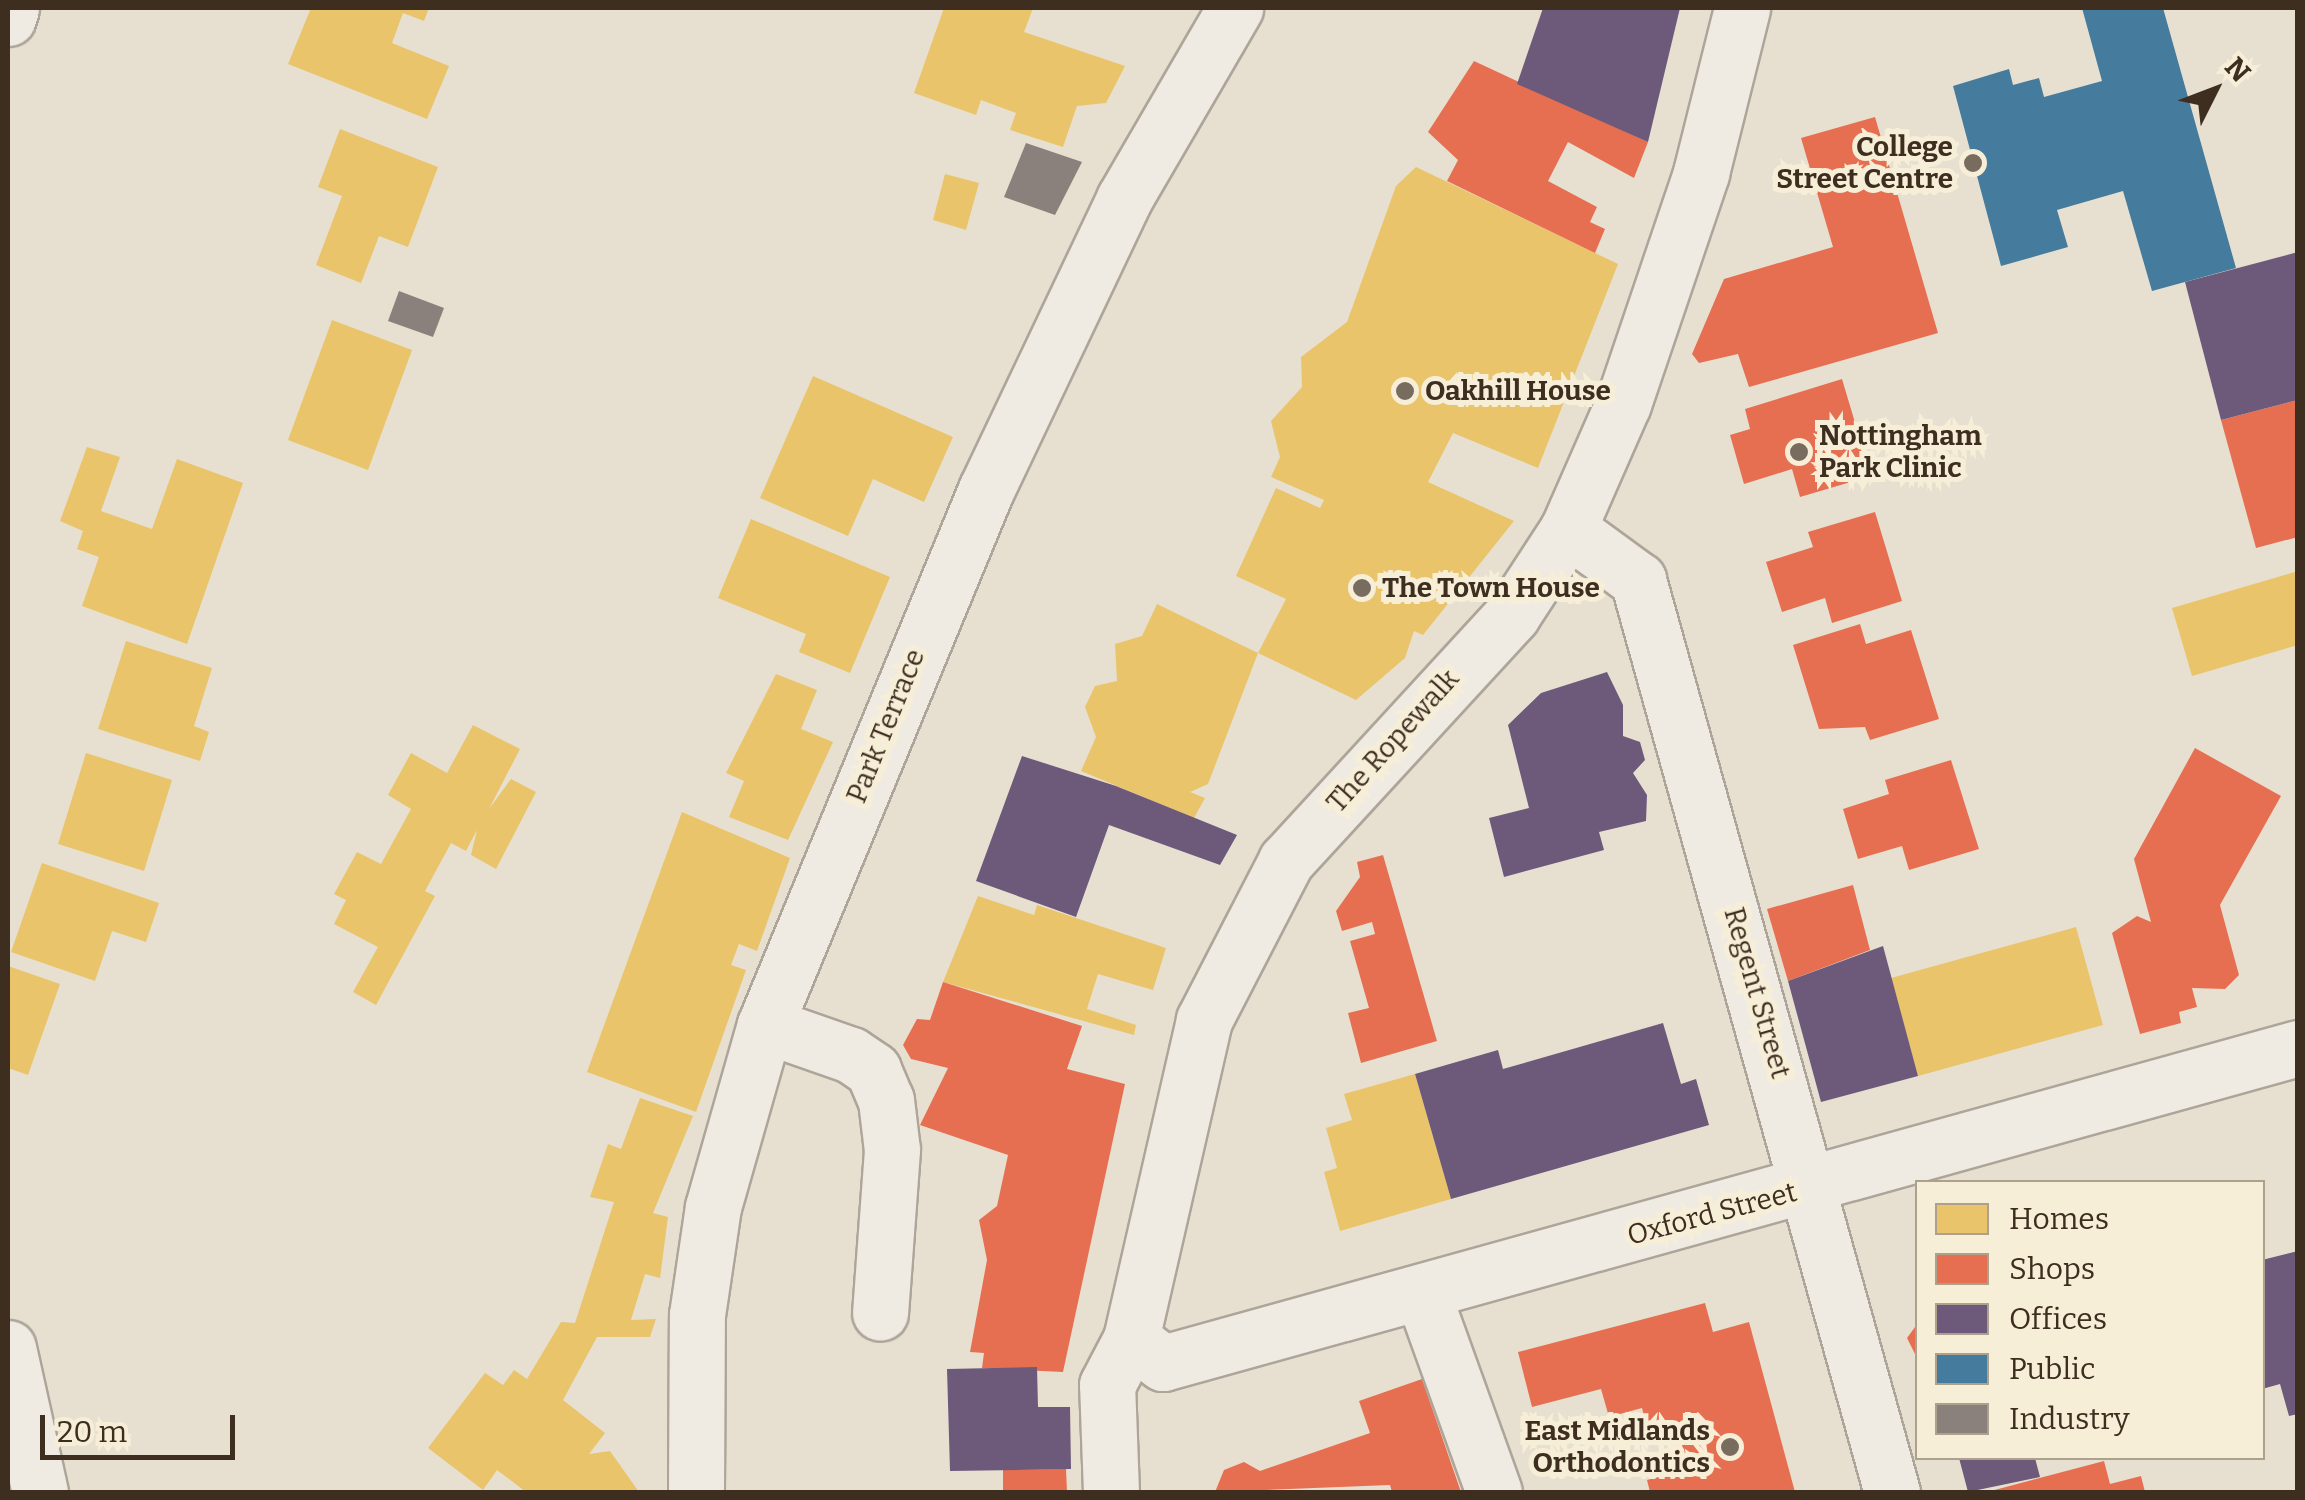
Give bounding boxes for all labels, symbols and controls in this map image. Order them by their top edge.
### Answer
north arrow [2165,40,2265,140]
text: N [2218,51,2257,89]
place label: College Street Centre [1776,130,1953,196]
marker: College Street Centre [1962,152,1984,174]
place label: Oakhill House [1425,374,1611,408]
marker: Oakhill House [1394,380,1416,402]
place label: Nottingham Park Clinic [1819,419,1982,485]
marker: Nottingham Park Clinic [1788,441,1810,463]
place label: The Town House [1382,571,1600,605]
marker: The Town House [1351,577,1373,599]
street label: Park Terrace [840,644,932,808]
street label: The Ropewalk [1320,663,1466,819]
street label: Regent Street [1717,904,1797,1082]
street label: Oxford Street [1624,1175,1800,1253]
legend [1915,1180,2265,1460]
text: Homes [2009,1201,2109,1237]
text: Shops [2009,1251,2095,1287]
text: Offices [2009,1301,2107,1337]
text: Public [2009,1351,2095,1387]
scale bar [45,1395,240,1457]
text: Industry [2009,1401,2130,1437]
text: 20 m [57,1414,127,1450]
place label: East Midlands Orthodontics [1525,1414,1710,1480]
marker: East Midlands Orthodontics [1719,1436,1741,1458]

